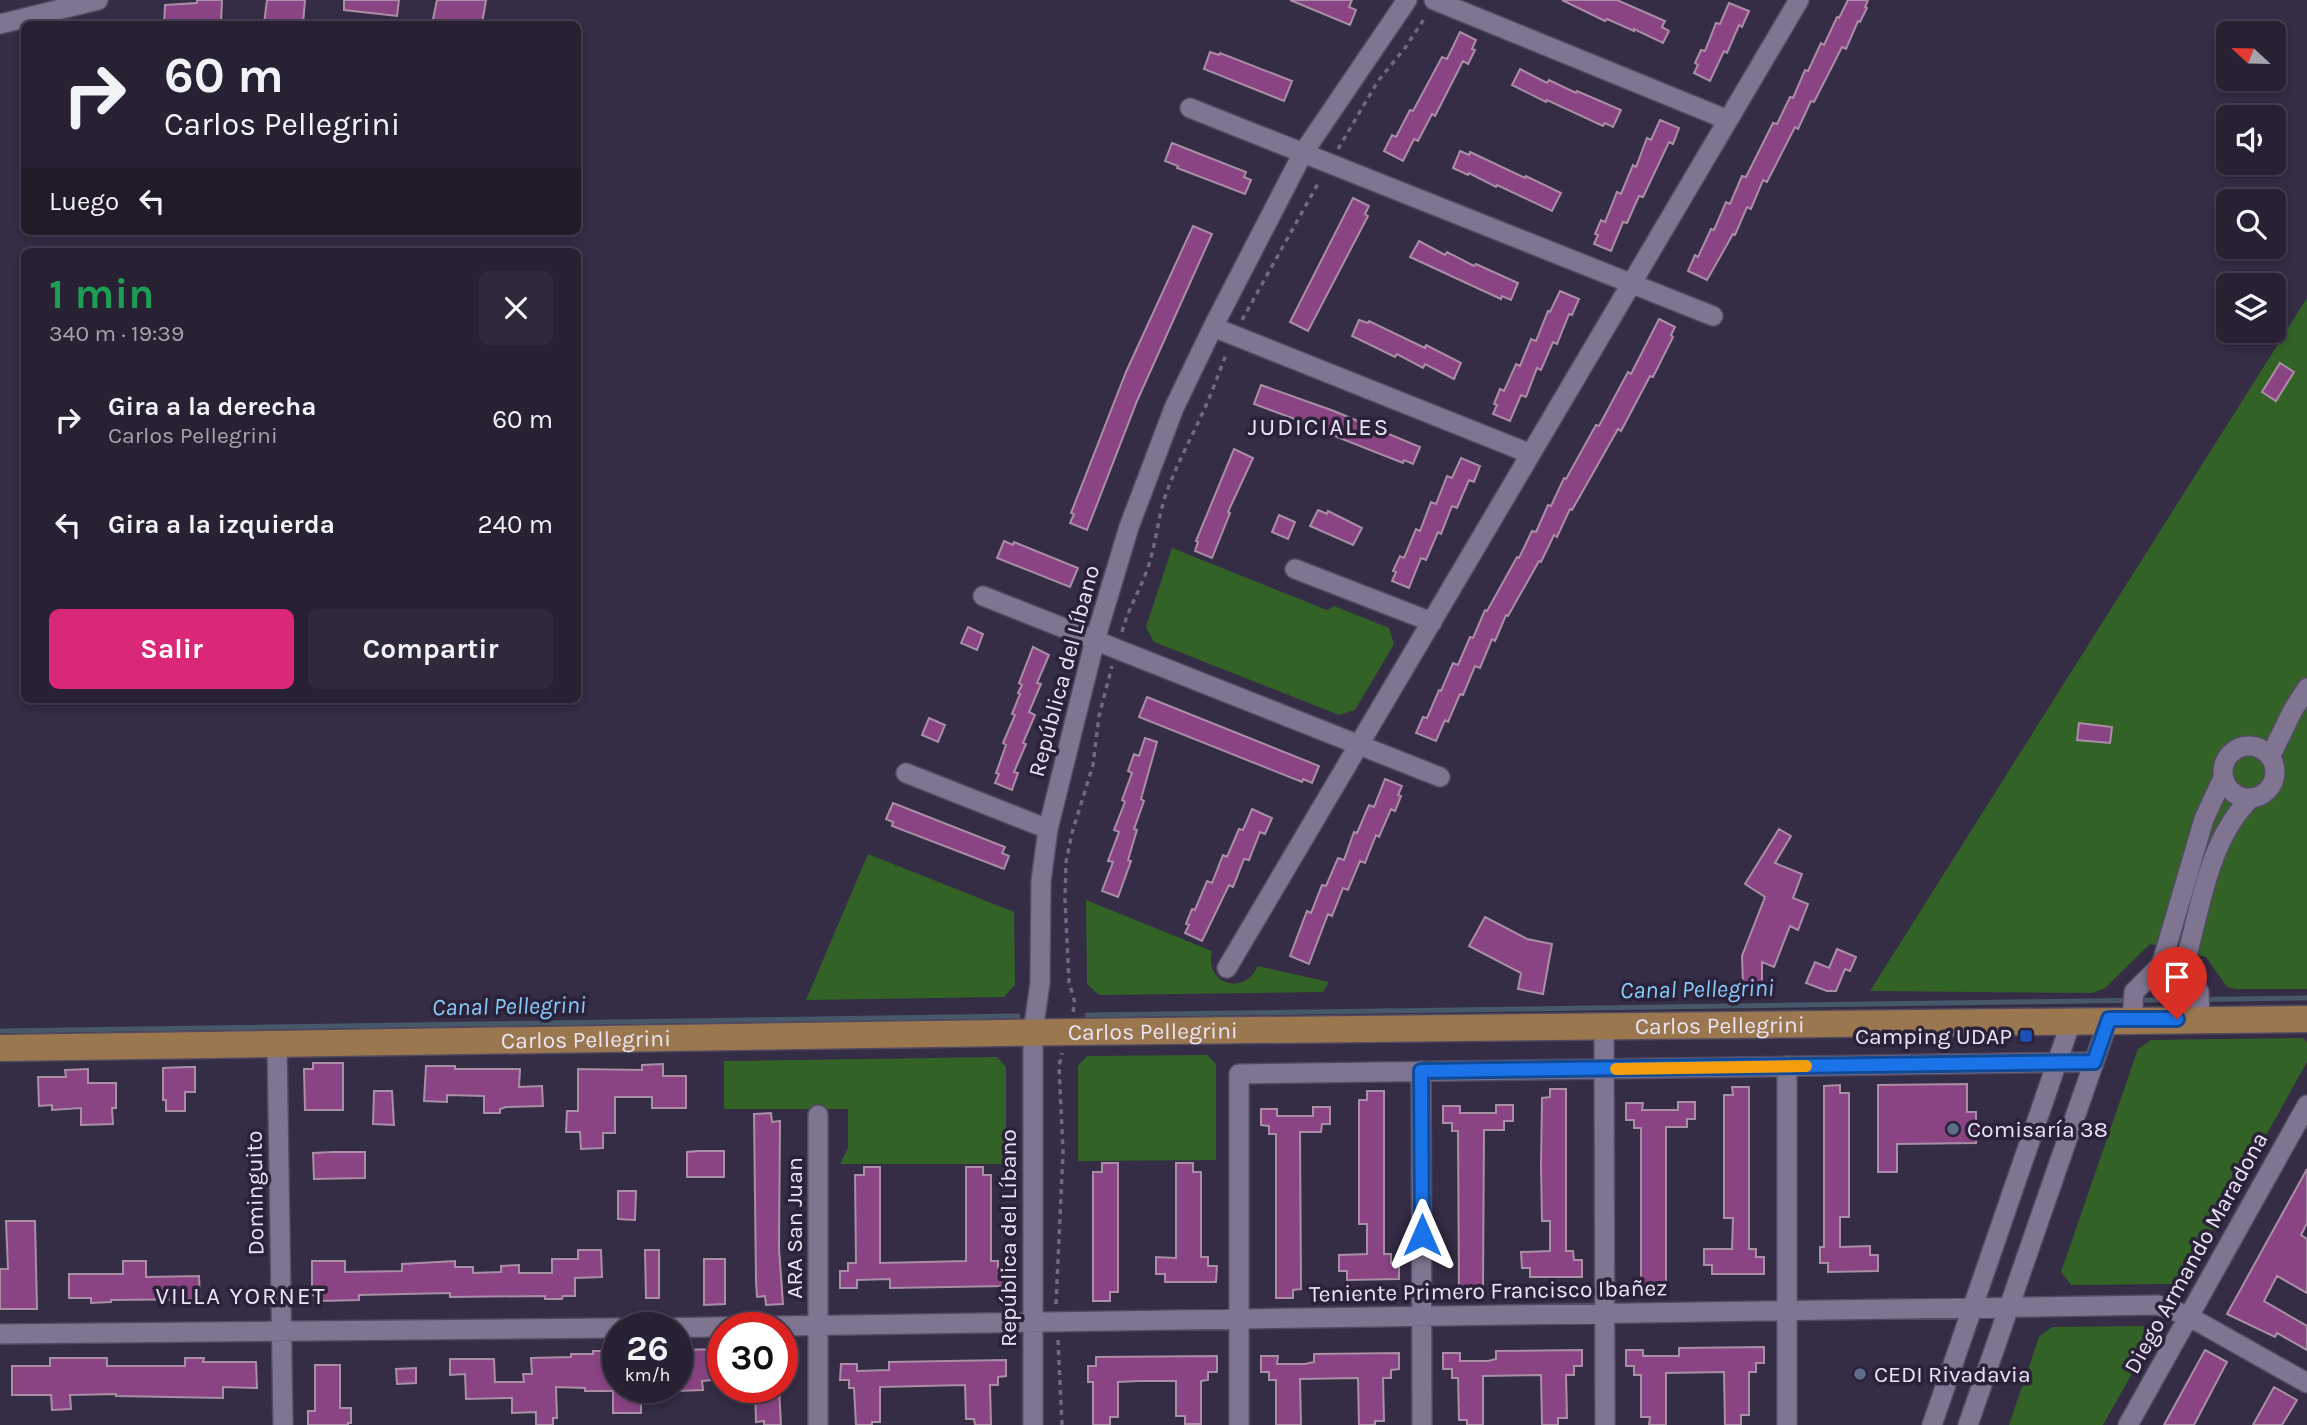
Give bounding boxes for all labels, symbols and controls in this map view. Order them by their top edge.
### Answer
north arrow [2216,21,2286,91]
map controls [2216,21,2286,343]
text: 60 m [164,47,284,104]
icon: right [49,49,140,140]
button: sound [2216,105,2286,175]
text: Carlos Pellegrini [164,106,400,143]
icon: left [133,182,171,220]
text: Luego [49,186,119,217]
button: search [2216,189,2286,259]
text: 1 min [49,269,154,319]
button: close [479,271,553,345]
button: layers [2216,273,2286,343]
text: 340 m · 19:39 [49,320,184,347]
text: Gira a la derecha [108,391,317,422]
icon: right [49,401,87,439]
text: 60 m [492,404,553,435]
district label: JUDICIALES [1248,413,1390,441]
text: Carlos Pellegrini [108,422,278,449]
icon: left [49,506,87,544]
text: Gira a la izquierda [108,509,335,540]
text: 240 m [477,509,553,540]
street label: República del Líbano [1023,562,1105,780]
button: Salir [49,609,294,689]
button: Compartir [308,609,553,689]
pin [2147,947,2207,1019]
icon: arrive [2158,958,2196,996]
water label: Canal Pellegrini [1620,974,1774,1004]
water label: Canal Pellegrini [432,991,586,1021]
street label: Carlos Pellegrini [1635,1011,1805,1040]
street label: Carlos Pellegrini [1068,1017,1238,1046]
place label: Camping UDAP [1855,1023,2012,1050]
street label: Carlos Pellegrini [501,1024,671,1054]
marker: Camping UDAP [2018,1028,2034,1044]
place label: Comisaría 38 [1967,1116,2108,1143]
marker: Comisaría 38 [1945,1121,1961,1137]
street label: Diego Armando Maradona [2118,1128,2274,1378]
street label: República del Líbano [995,1129,1022,1347]
street label: Dominguito [240,1130,270,1256]
street label: ARA San Juan [781,1157,808,1299]
position arrow [1385,1198,1459,1272]
street label: Teniente Primero Francisco Ibañez [1309,1274,1667,1308]
district label: VILLA YORNET [155,1282,327,1310]
speed limit sign: 30 [707,1312,798,1403]
text: 26 [626,1328,669,1369]
place label: CEDI Rivadavia [1874,1361,2031,1388]
text: km/h [625,1364,670,1386]
marker: CEDI Rivadavia [1852,1366,1868,1382]

